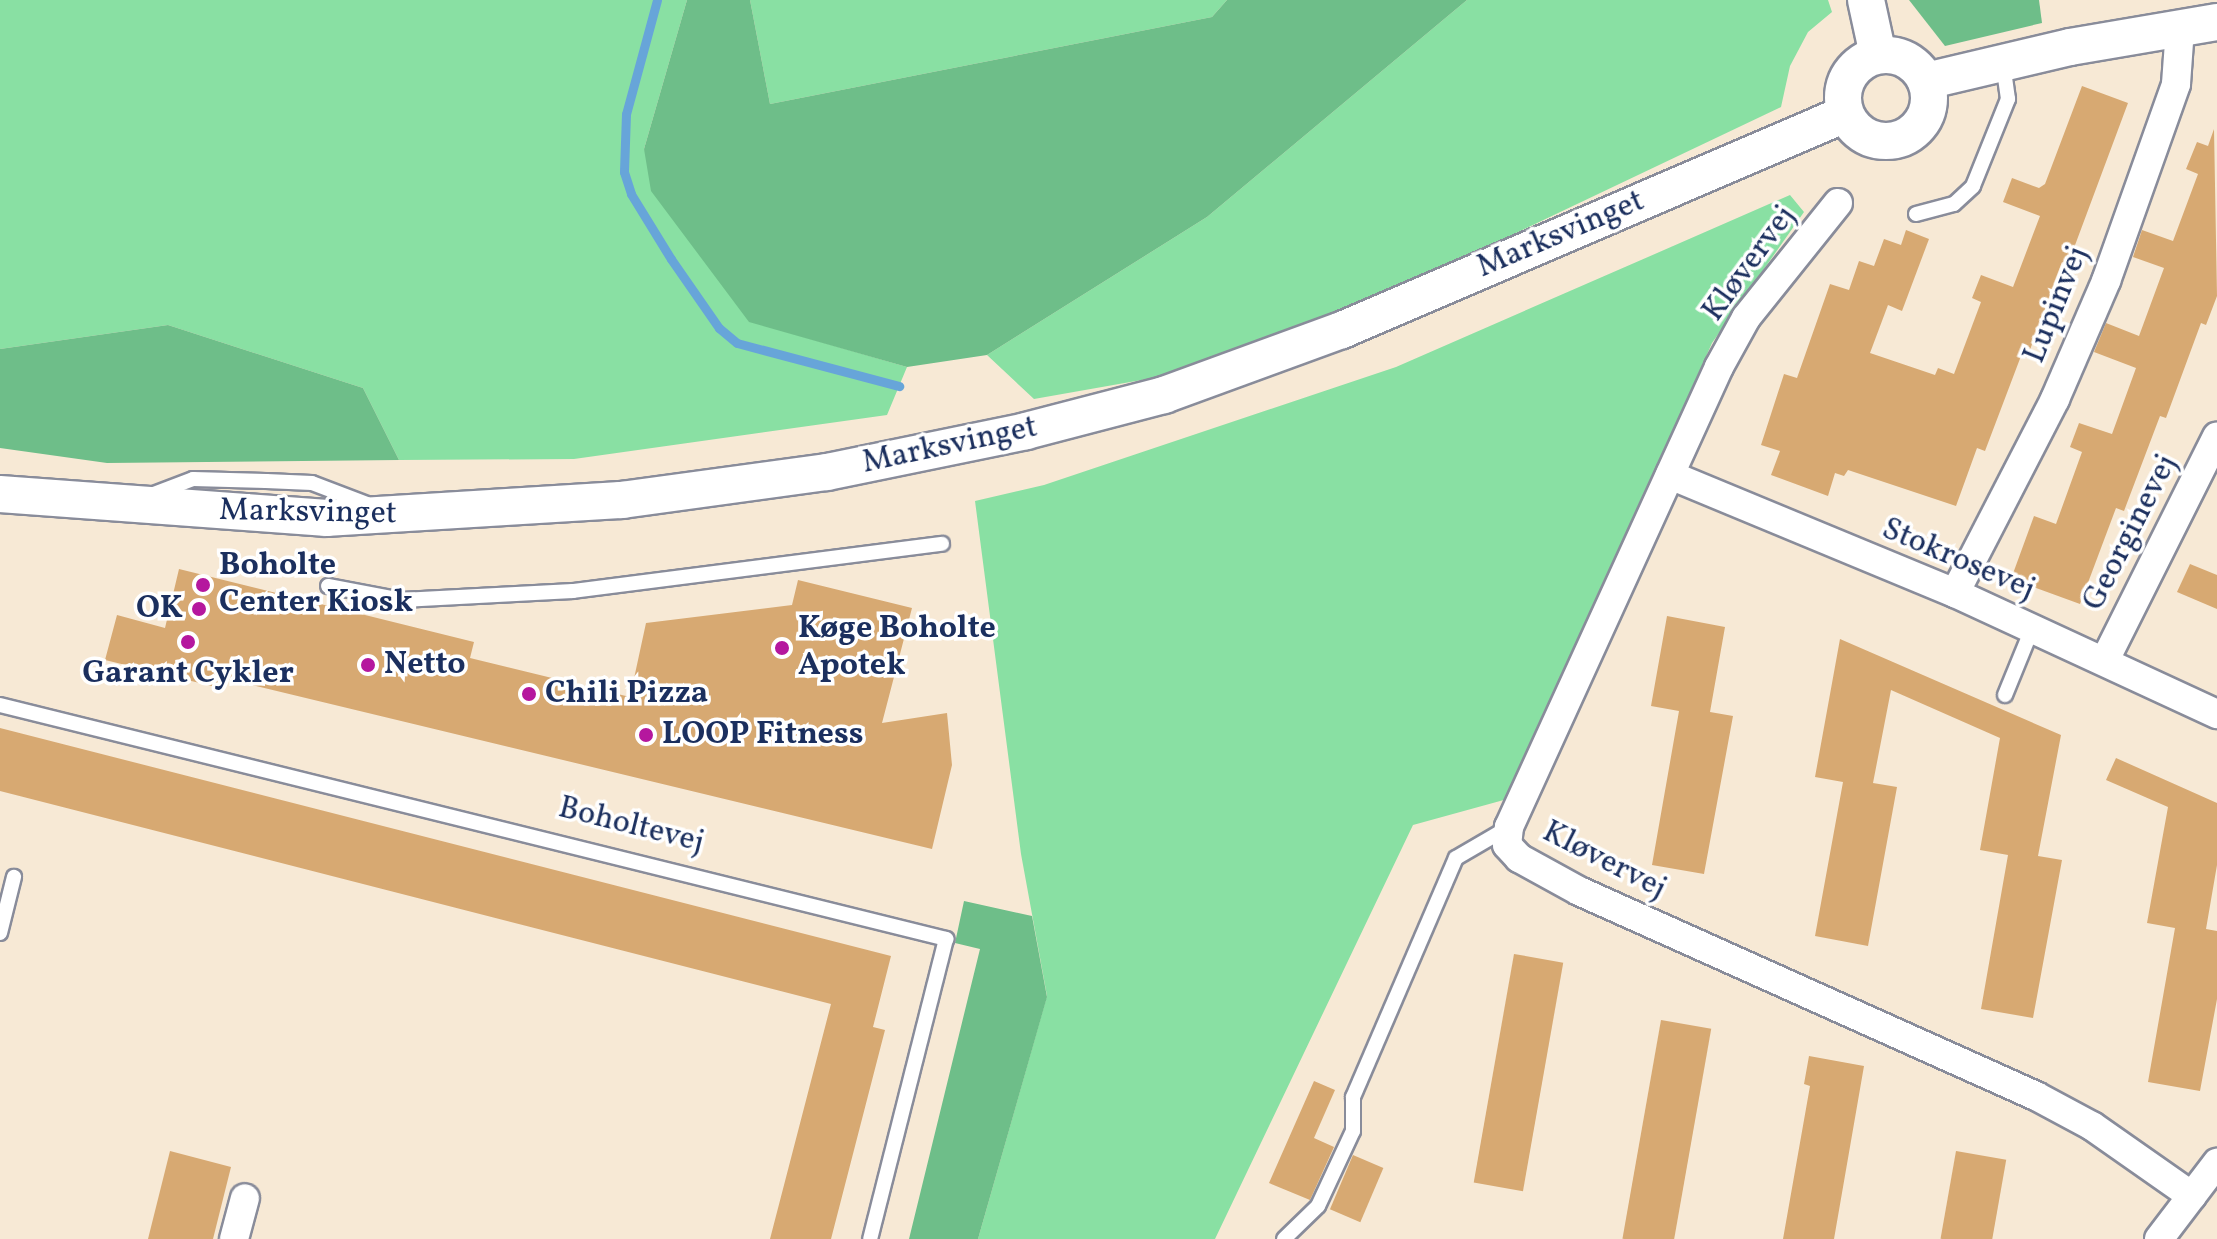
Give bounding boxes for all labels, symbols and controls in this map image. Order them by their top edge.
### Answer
street label: Marksvinget [1472,183,1650,287]
street label: Kløvervej [1695,199,1805,329]
street label: Lupinvej [2016,241,2098,369]
street label: Marksvinget [859,409,1041,483]
street label: Georginevej [2075,449,2187,617]
street label: Marksvinget [219,492,397,534]
street label: Stokrosevej [1876,511,2040,609]
place label: Boholte Center Kiosk [219,548,413,623]
marker: Boholte Center Kiosk [194,576,212,594]
place label: OK [136,590,183,628]
marker: OK [190,600,208,618]
place label: Køge Boholte Apotek [798,611,996,686]
marker: Garant Cykler [179,633,197,651]
marker: Køge Boholte Apotek [773,639,791,657]
place label: Netto [384,646,466,684]
place label: Garant Cykler [82,655,294,693]
marker: Netto [359,656,377,674]
place label: Chili Pizza [545,675,708,713]
marker: Chili Pizza [520,685,538,703]
place label: LOOP Fitness [662,716,864,754]
marker: LOOP Fitness [637,726,655,744]
street label: Boholtevej [554,789,708,863]
street label: Kløvervej [1536,813,1672,909]

